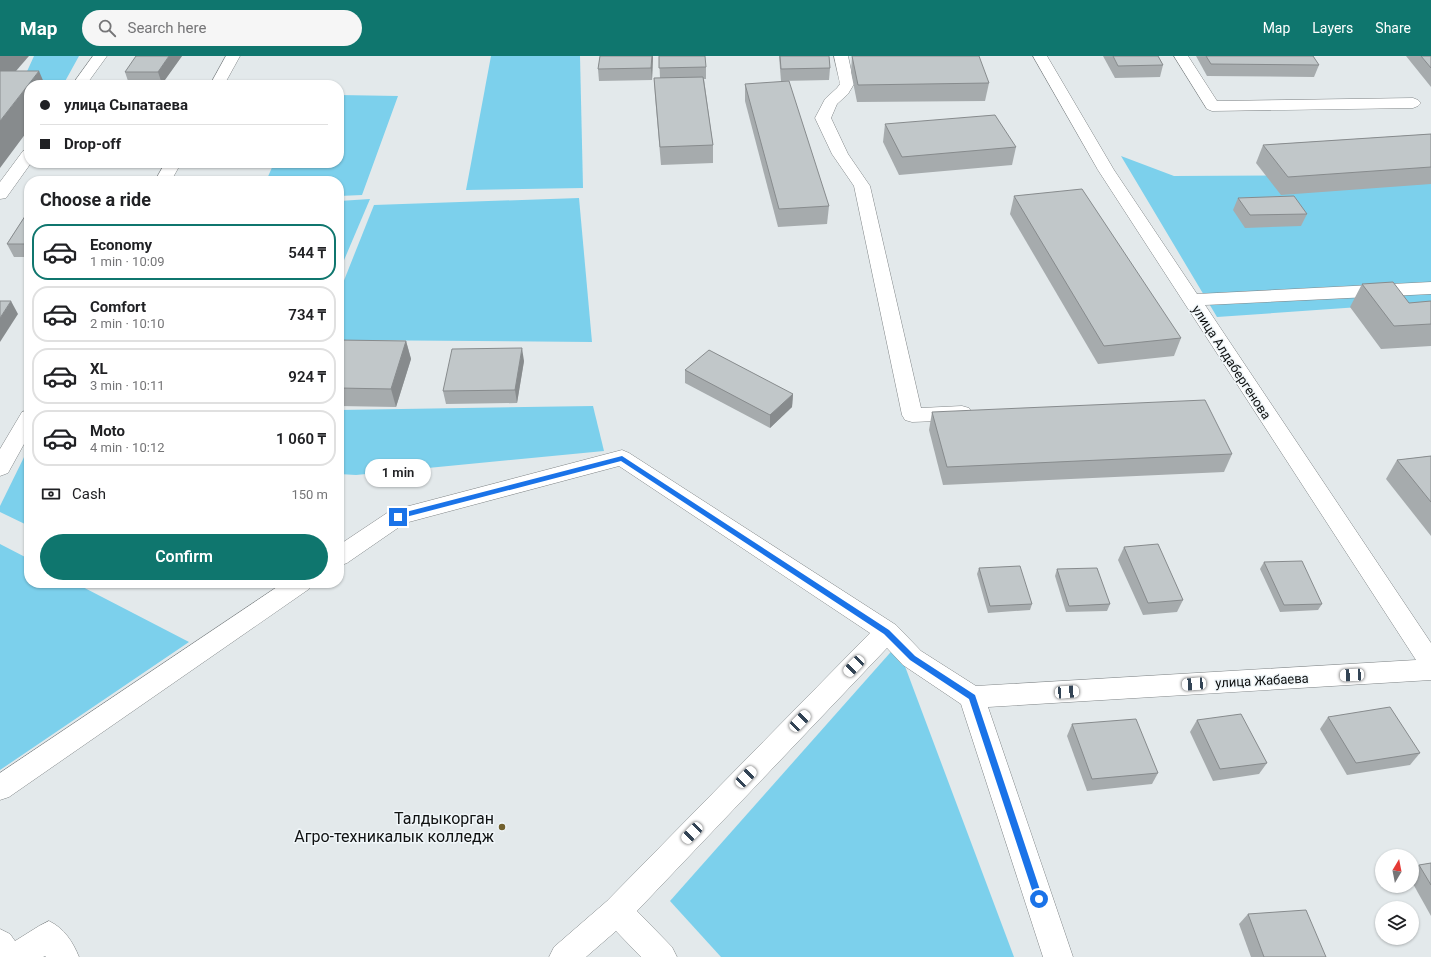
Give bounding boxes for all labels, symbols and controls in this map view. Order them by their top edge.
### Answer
search box [82,10,362,46]
text: Map [20,17,58,40]
icon: search [96,17,118,39]
text: Search here [128,19,206,37]
text: Map [1263,20,1290,36]
text: Layers [1312,20,1353,36]
text: Share [1375,20,1411,36]
text: улица Сыпатаева [64,96,188,114]
text: Drop-off [64,135,121,153]
text: Choose a ride [40,189,151,210]
icon: car [42,234,78,270]
text: Economy [90,236,152,254]
text: 544 ₸ [288,244,326,262]
text: 1 min · 10:09 [90,254,165,269]
icon: car [42,296,78,332]
text: Comfort [90,298,146,316]
street label: улица Алдабергенова [1189,302,1274,422]
text: 734 ₸ [288,306,326,324]
text: 2 min · 10:10 [90,316,165,331]
icon: car [42,358,78,394]
text: XL [90,360,108,378]
text: 924 ₸ [288,368,326,386]
text: 3 min · 10:11 [90,378,165,393]
icon: car [42,420,78,456]
text: Moto [90,422,125,440]
text: 1 060 ₸ [276,430,326,448]
text: 4 min · 10:12 [90,440,165,455]
callout: 1 min [365,459,431,487]
text: 1 min [382,465,414,480]
icon: cash [40,483,62,505]
text: Cash [72,485,106,503]
text: 150 m [291,487,328,502]
route end [389,508,407,526]
button: Confirm [40,534,328,580]
car [841,653,867,679]
car [1340,668,1364,682]
street label: улица Жабаева [1215,671,1309,690]
car [1182,677,1206,691]
car [1055,685,1079,699]
car [787,708,813,734]
car [733,764,759,790]
place label: Талдыкорган Агро-техникалык колледж [294,809,495,846]
car [679,820,705,846]
marker: Талдыкорган Агро-техникалык колледж [497,822,507,832]
north arrow [1375,849,1419,893]
map controls [1375,849,1419,945]
route start [1030,890,1048,908]
button: layers [1375,901,1419,945]

